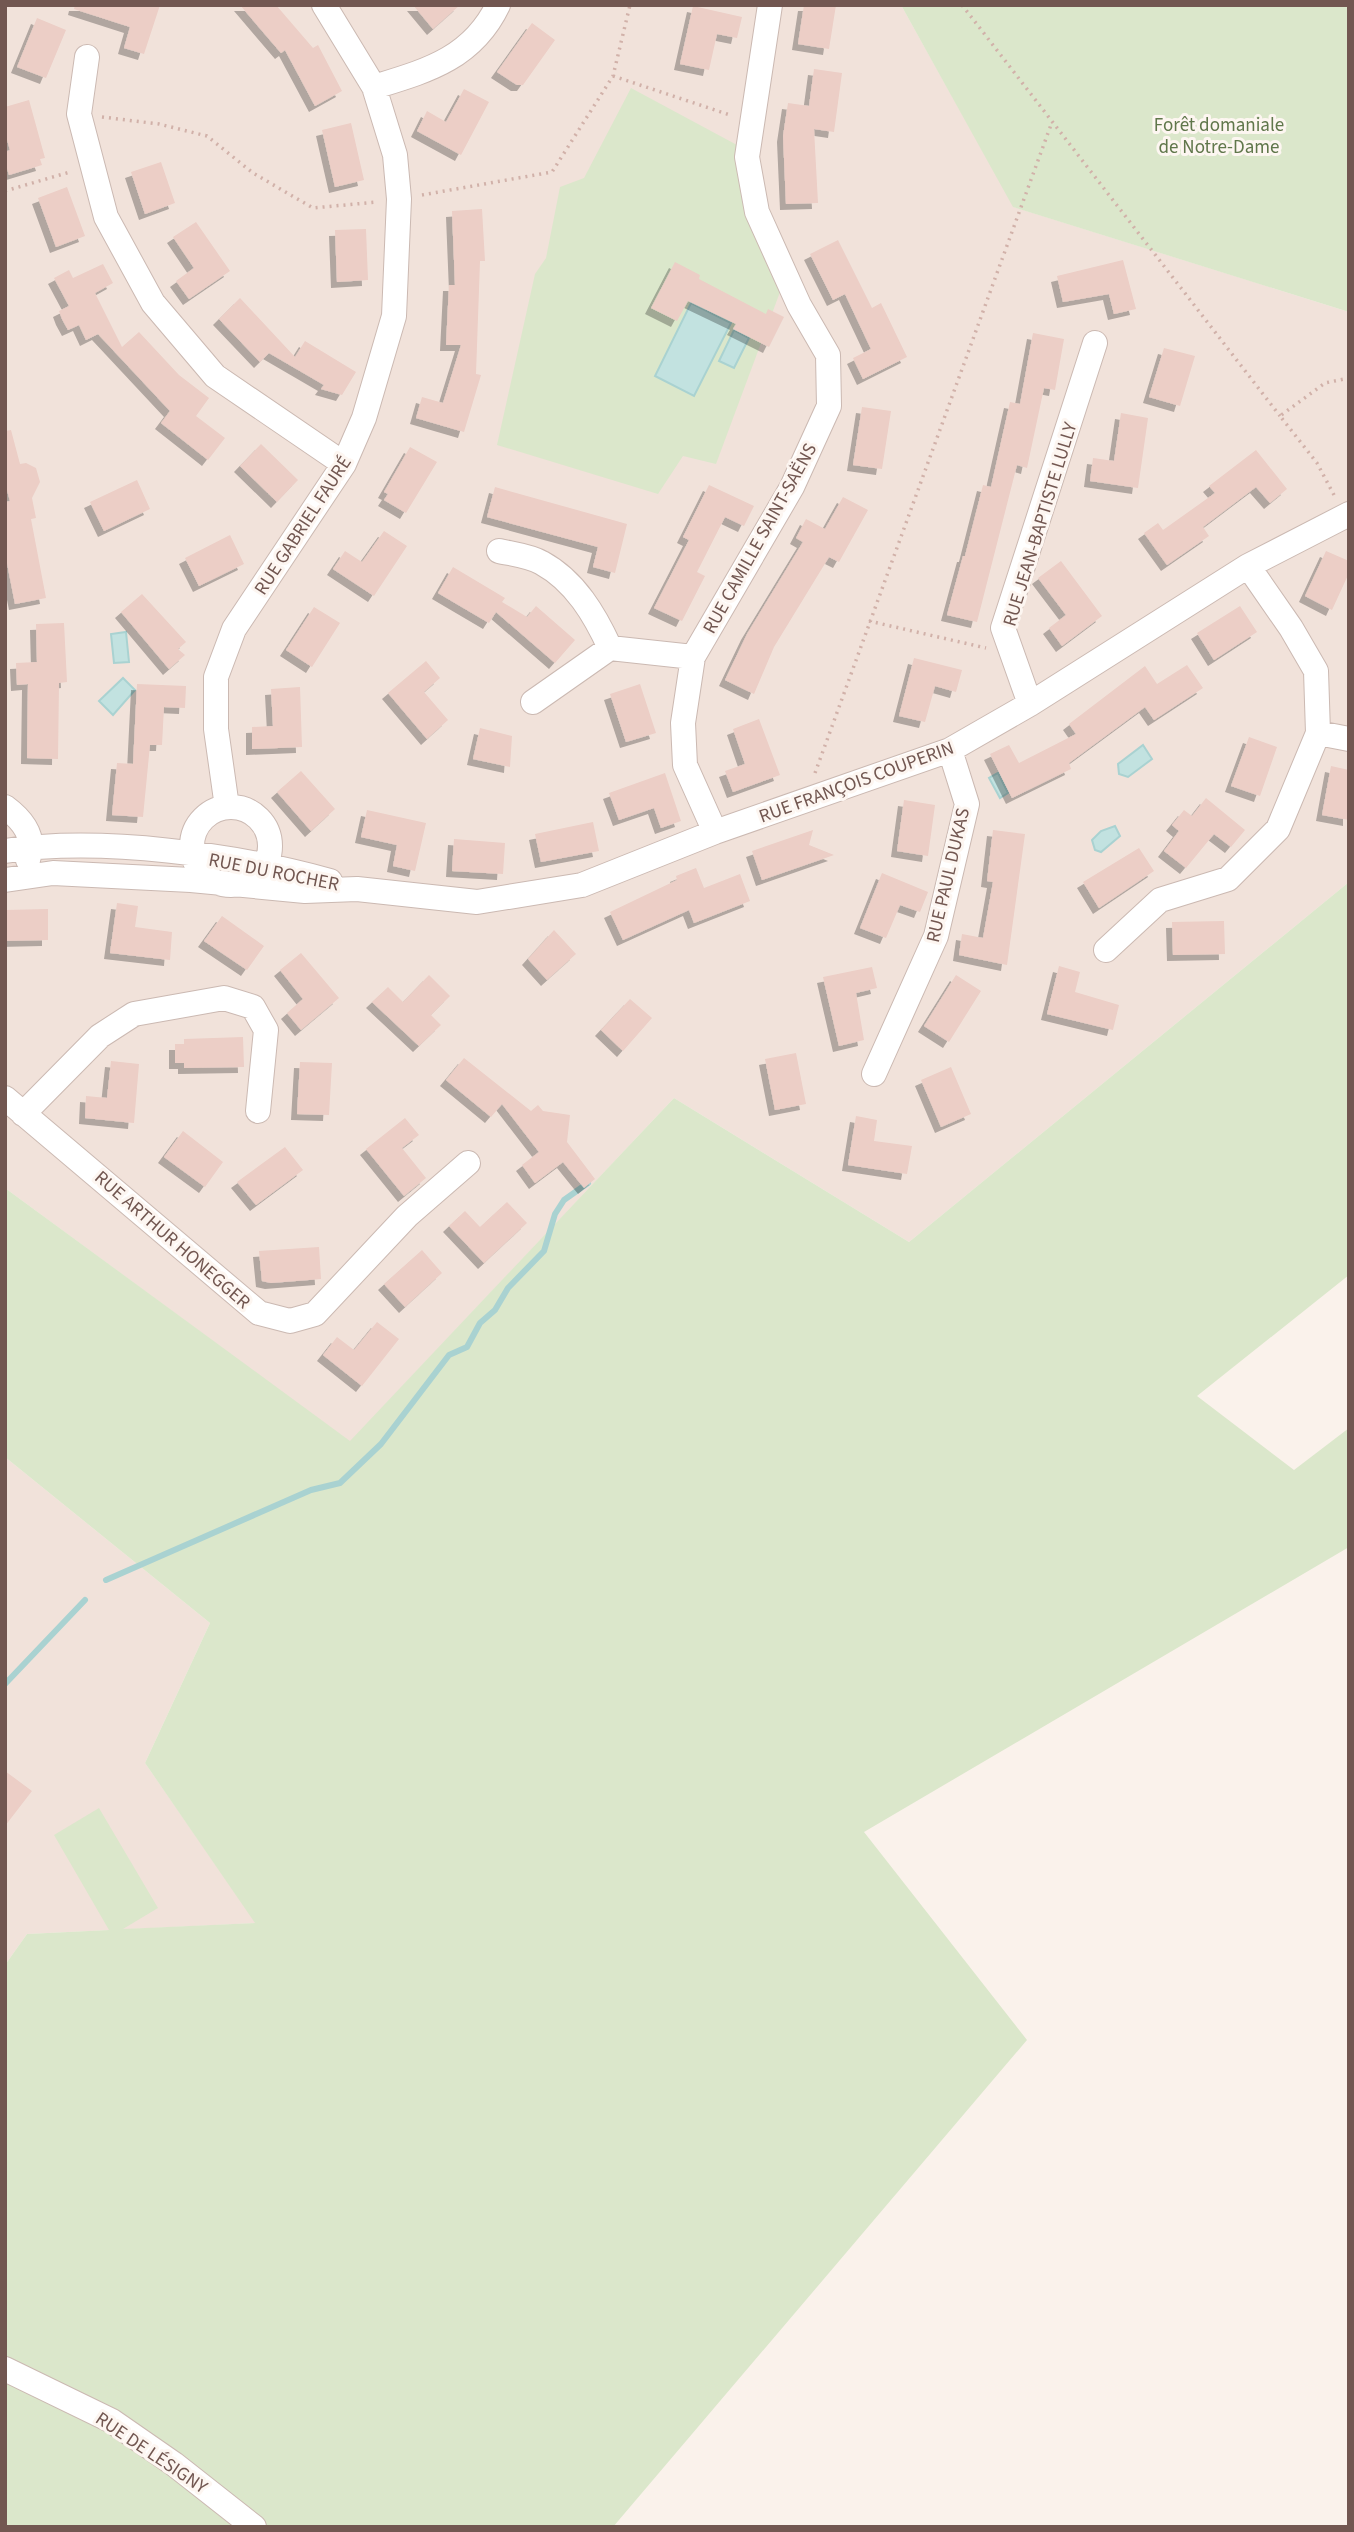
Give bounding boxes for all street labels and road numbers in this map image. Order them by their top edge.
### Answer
street label: RUE JEAN-BAPTISTE LULLY [996,418,1085,630]
street label: RUE CAMILLE SAINT-SAËNS [697,439,824,639]
street label: RUE GABRIEL FAURÉ [248,451,358,601]
street label: RUE FRANÇOIS COUPERIN [755,735,958,830]
street label: RUE PAUL DUKAS [920,805,977,945]
street label: RUE DU ROCHER [206,847,341,898]
street label: RUE ARTHUR HONEGGER [88,1165,256,1316]
street label: RUE DE LÉSIGNY [90,2406,213,2501]

